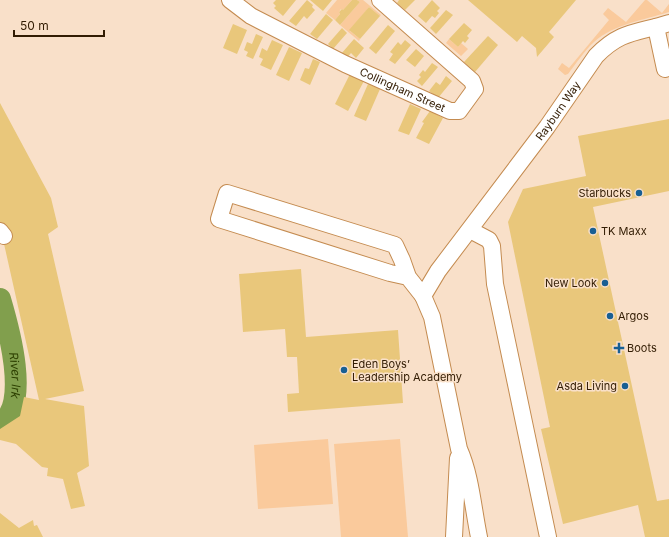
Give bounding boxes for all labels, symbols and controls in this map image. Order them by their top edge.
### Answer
scale bar [14,12,104,38]
text: 50 m [20,18,49,33]
street label: Collingham Street [357,64,448,115]
street label: Rayburn Way [532,78,583,143]
place label: Starbucks [578,186,631,200]
marker: Starbucks [634,188,644,198]
place label: TK Maxx [601,224,647,238]
marker: TK Maxx [588,226,598,236]
place label: New Look [545,276,597,290]
marker: New Look [600,278,610,288]
place label: Argos [618,309,649,323]
marker: Argos [605,311,615,321]
place label: Boots [627,341,657,355]
marker: Boots [614,343,624,353]
water label: River Irk [6,351,24,400]
place label: Eden Boys’ Leadership Academy [352,357,462,384]
marker: Eden Boys’ Leadership Academy [339,365,349,375]
place label: Asda Living [557,379,617,393]
marker: Asda Living [620,381,630,391]

